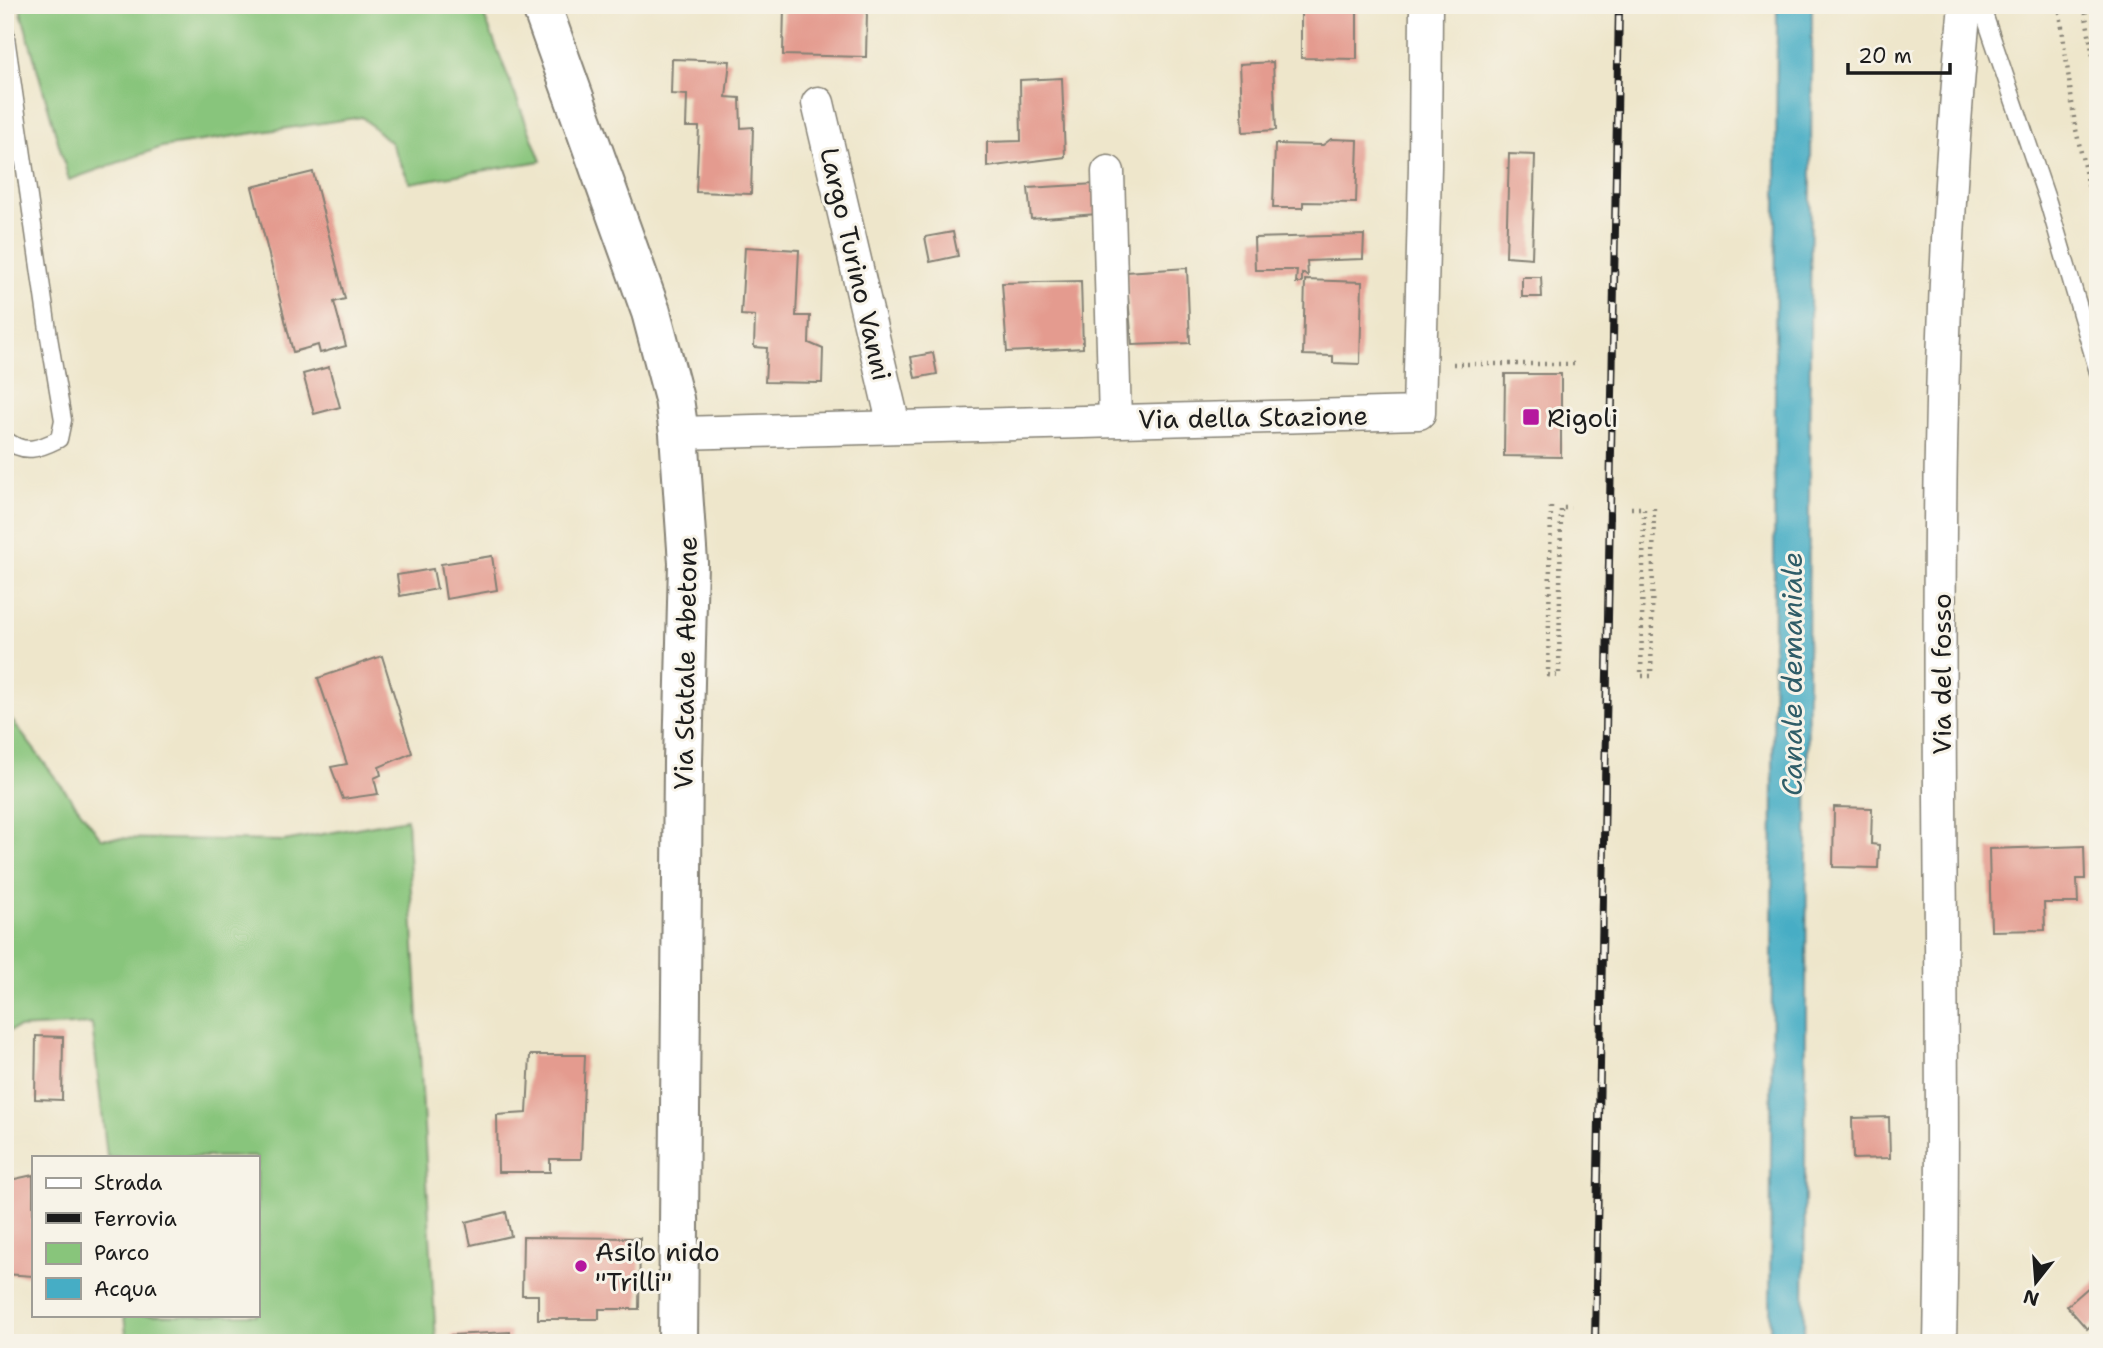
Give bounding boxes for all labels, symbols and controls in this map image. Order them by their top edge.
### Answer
scale bar [1848,32,1949,76]
text: 20 m [1858,42,1912,70]
street label: Largo Turino Vanni [812,144,900,384]
street label: Via della Stazione [1138,397,1368,437]
place label: Rigoli [1547,400,1618,435]
marker: Rigoli [1521,407,1541,427]
street label: Via Statale Abetone [665,536,705,790]
water label: Canale demaniale [1773,552,1811,796]
street label: Via del fosso [1924,593,1959,755]
legend [32,1156,259,1316]
text: Strada [94,1169,162,1197]
text: Ferrovia [94,1205,177,1233]
place label: Asilo nido "Trilli" [595,1234,720,1299]
text: Parco [94,1239,149,1267]
north arrow [2002,1246,2072,1316]
marker: Asilo nido "Trilli" [573,1258,589,1274]
text: Acqua [94,1275,157,1303]
text: N [2020,1284,2042,1312]

